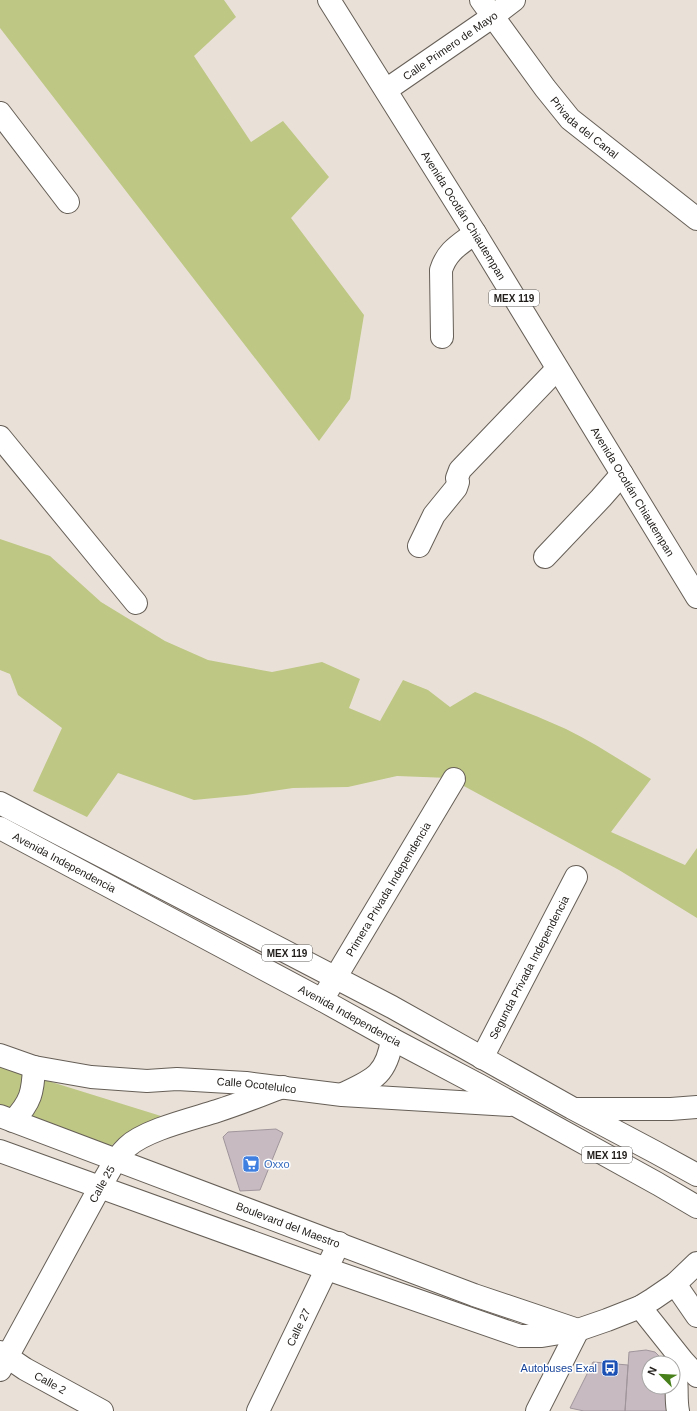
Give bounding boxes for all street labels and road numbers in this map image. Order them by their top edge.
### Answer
street label: Calle Primero de Mayo [401,9,500,82]
street label: Privada del Canal [548,94,621,161]
street label: Avenida Ocotlán Chiautempan [419,149,508,282]
road number: MEX 119 [489,290,539,306]
street label: Avenida Ocotlán Chiautempan [589,425,677,559]
street label: Primera Privada Independencia [343,819,433,959]
street label: Avenida Independencia [11,830,119,895]
street label: Segunda Privada Independencia [487,893,572,1041]
road number: MEX 119 [262,945,312,961]
street label: Avenida Independencia [297,983,404,1049]
street label: Calle Ocotelulco [216,1075,297,1095]
road number: MEX 119 [582,1147,632,1163]
street label: Calle 25 [87,1164,117,1205]
street label: Boulevard del Maestro [234,1200,342,1250]
street label: Calle 27 [284,1306,313,1348]
street label: Calle 2 [32,1369,68,1396]

